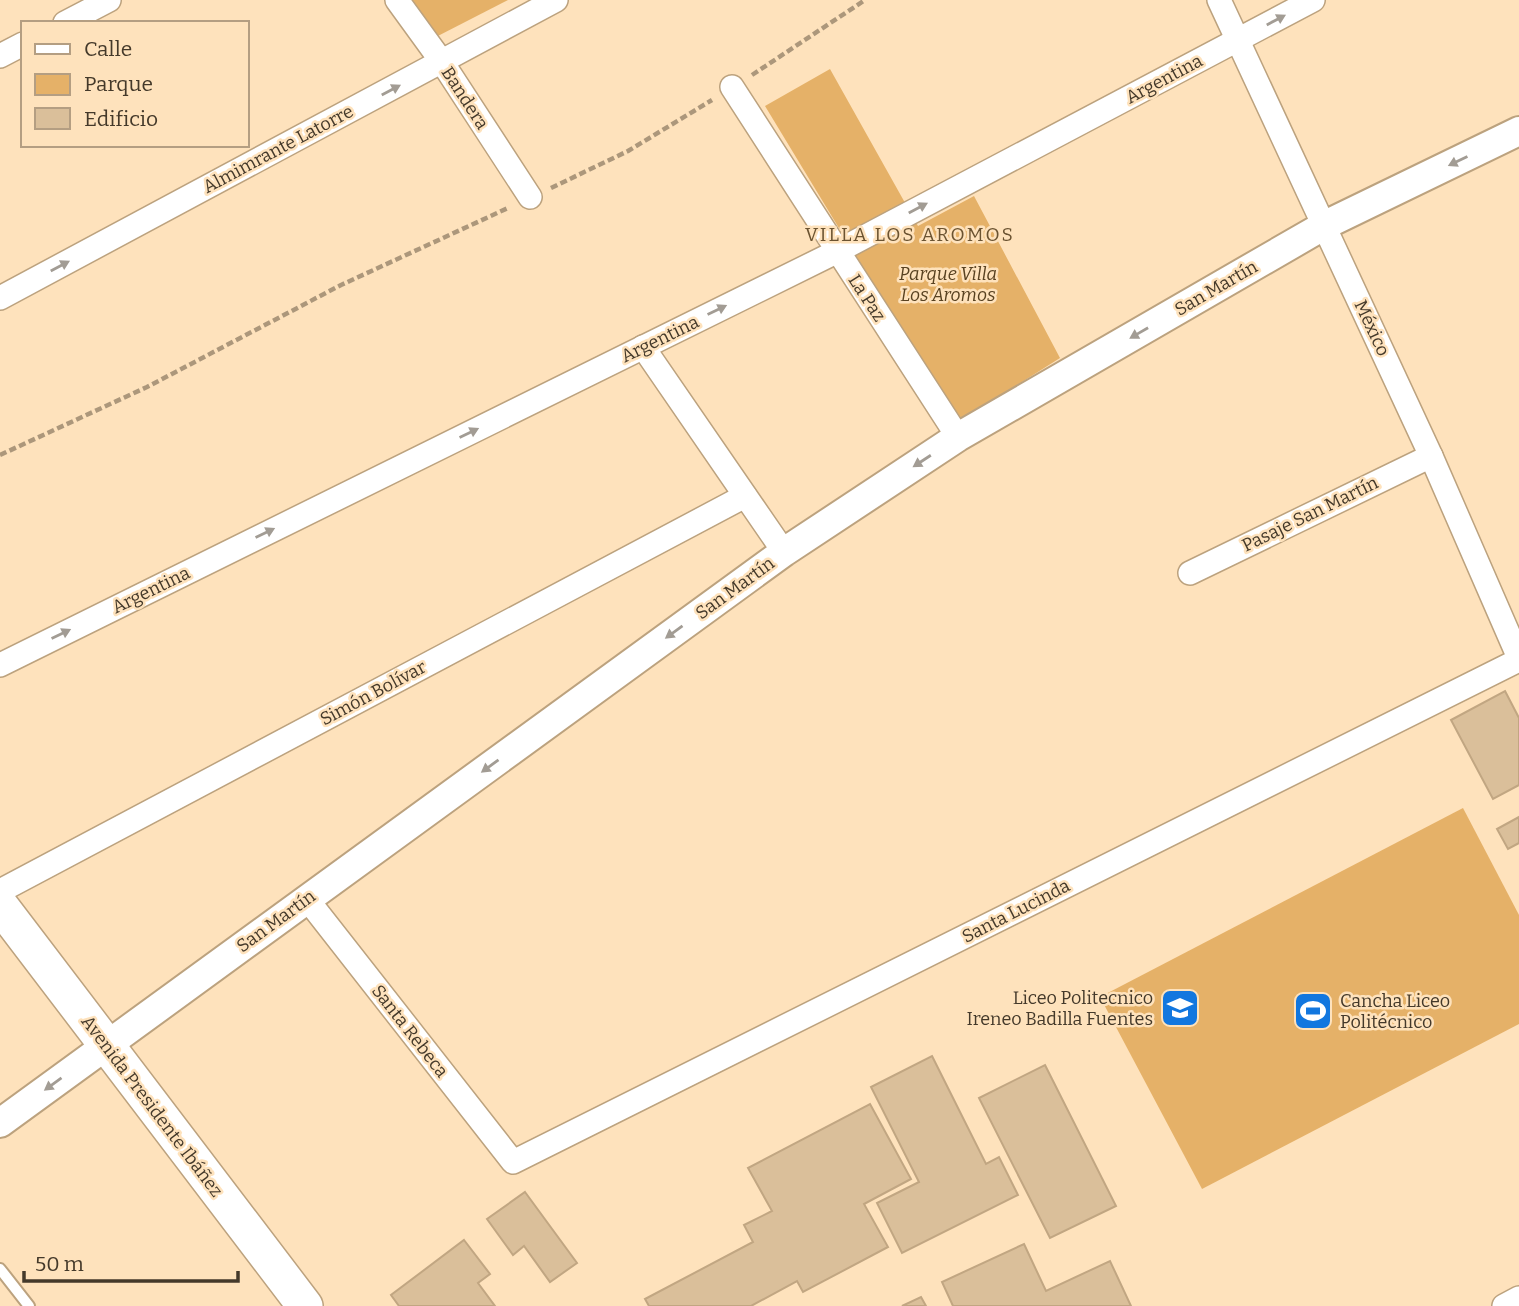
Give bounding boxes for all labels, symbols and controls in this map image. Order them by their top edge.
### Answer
one-way arrow [1266,14,1286,26]
legend [21,21,248,147]
text: Calle [84,36,132,62]
street label: Argentina [1122,49,1206,108]
street label: Bandera [437,63,493,134]
text: Parque [84,71,153,97]
one-way arrow [381,84,401,95]
street label: Almimrante Latorre [199,100,357,198]
text: Edificio [84,106,158,132]
one-way arrow [1448,155,1468,166]
one-way arrow [909,203,929,215]
district label: VILLA LOS AROMOS [805,223,1015,246]
street label: San Martín [1171,255,1262,321]
one-way arrow [50,260,70,272]
park label: Parque Villa Los Aromos [899,263,997,306]
street label: La Paz [844,270,890,326]
street label: México [1350,296,1394,360]
one-way arrow [707,305,727,316]
street label: Argentina [617,311,703,367]
one-way arrow [1129,326,1149,338]
one-way arrow [459,427,479,438]
one-way arrow [913,454,931,468]
street label: Pasaje San Martín [1238,471,1382,557]
one-way arrow [255,528,275,539]
street label: San Martín [691,552,779,624]
street label: Argentina [108,562,194,618]
one-way arrow [665,625,684,639]
one-way arrow [51,629,71,640]
street label: Simón Bolívar [316,656,430,730]
one-way arrow [482,758,500,773]
street label: Santa Lucinda [958,874,1074,948]
street label: San Martín [232,885,320,957]
street label: Santa Rebeca [367,980,453,1082]
place label: Liceo Politecnico Ireneo Badilla Fuentes [966,987,1153,1030]
school or university icon: Liceo Politecnico Ireneo Badilla Fuentes [1159,987,1201,1029]
sports icon: Cancha Liceo Politécnico [1292,990,1334,1032]
place label: Cancha Liceo Politécnico [1340,990,1450,1033]
street label: Avenida Presidente Ibáñez [77,1011,227,1201]
one-way arrow [44,1077,62,1092]
scale bar [24,1240,238,1284]
text: 50 m [35,1251,84,1277]

